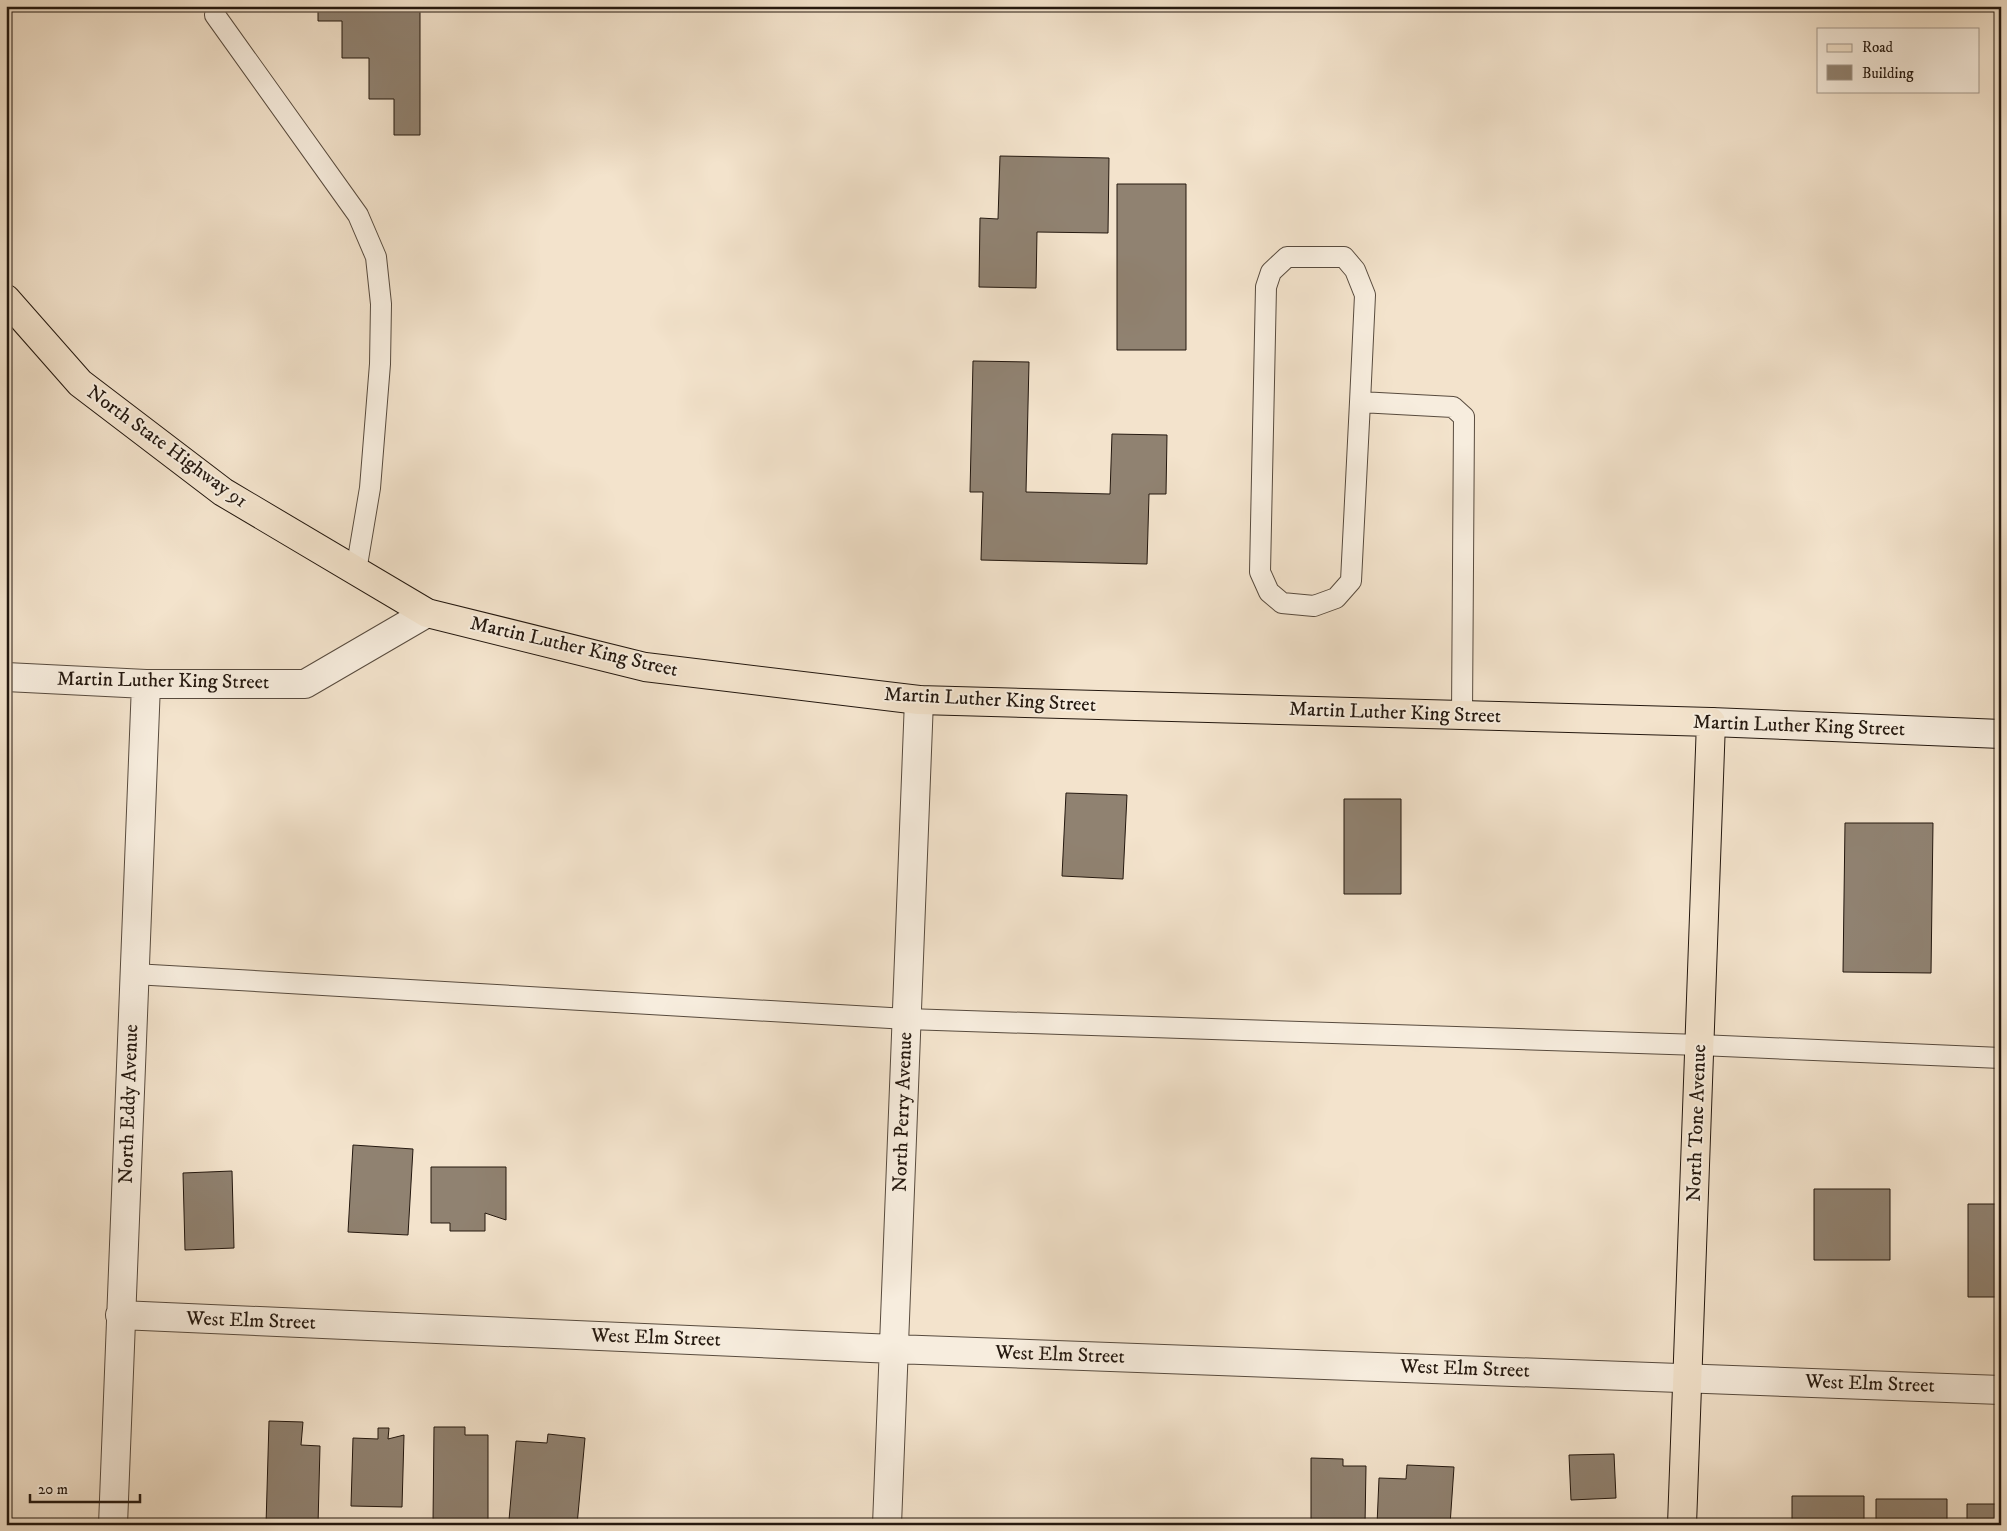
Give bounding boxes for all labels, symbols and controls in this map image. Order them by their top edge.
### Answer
legend [1817,28,1980,92]
text: Road [1862,38,1894,57]
text: Building [1862,64,1914,83]
street label: North State Highway 91 [82,380,252,514]
street label: Martin Luther King Street [468,611,680,683]
street label: Martin Luther King Street [57,667,269,695]
street label: Martin Luther King Street [883,682,1097,718]
street label: Martin Luther King Street [1288,697,1502,729]
street label: Martin Luther King Street [1692,710,1906,742]
street label: North Eddy Avenue [114,1024,144,1184]
street label: North Perry Avenue [888,1031,918,1193]
street label: North Tone Avenue [1682,1044,1712,1202]
street label: West Elm Street [185,1306,316,1336]
street label: West Elm Street [590,1323,721,1353]
street label: West Elm Street [994,1340,1125,1370]
street label: West Elm Street [1399,1354,1530,1384]
street label: West Elm Street [1804,1369,1935,1399]
scale bar [30,1471,140,1503]
text: 20 m [38,1480,68,1499]

